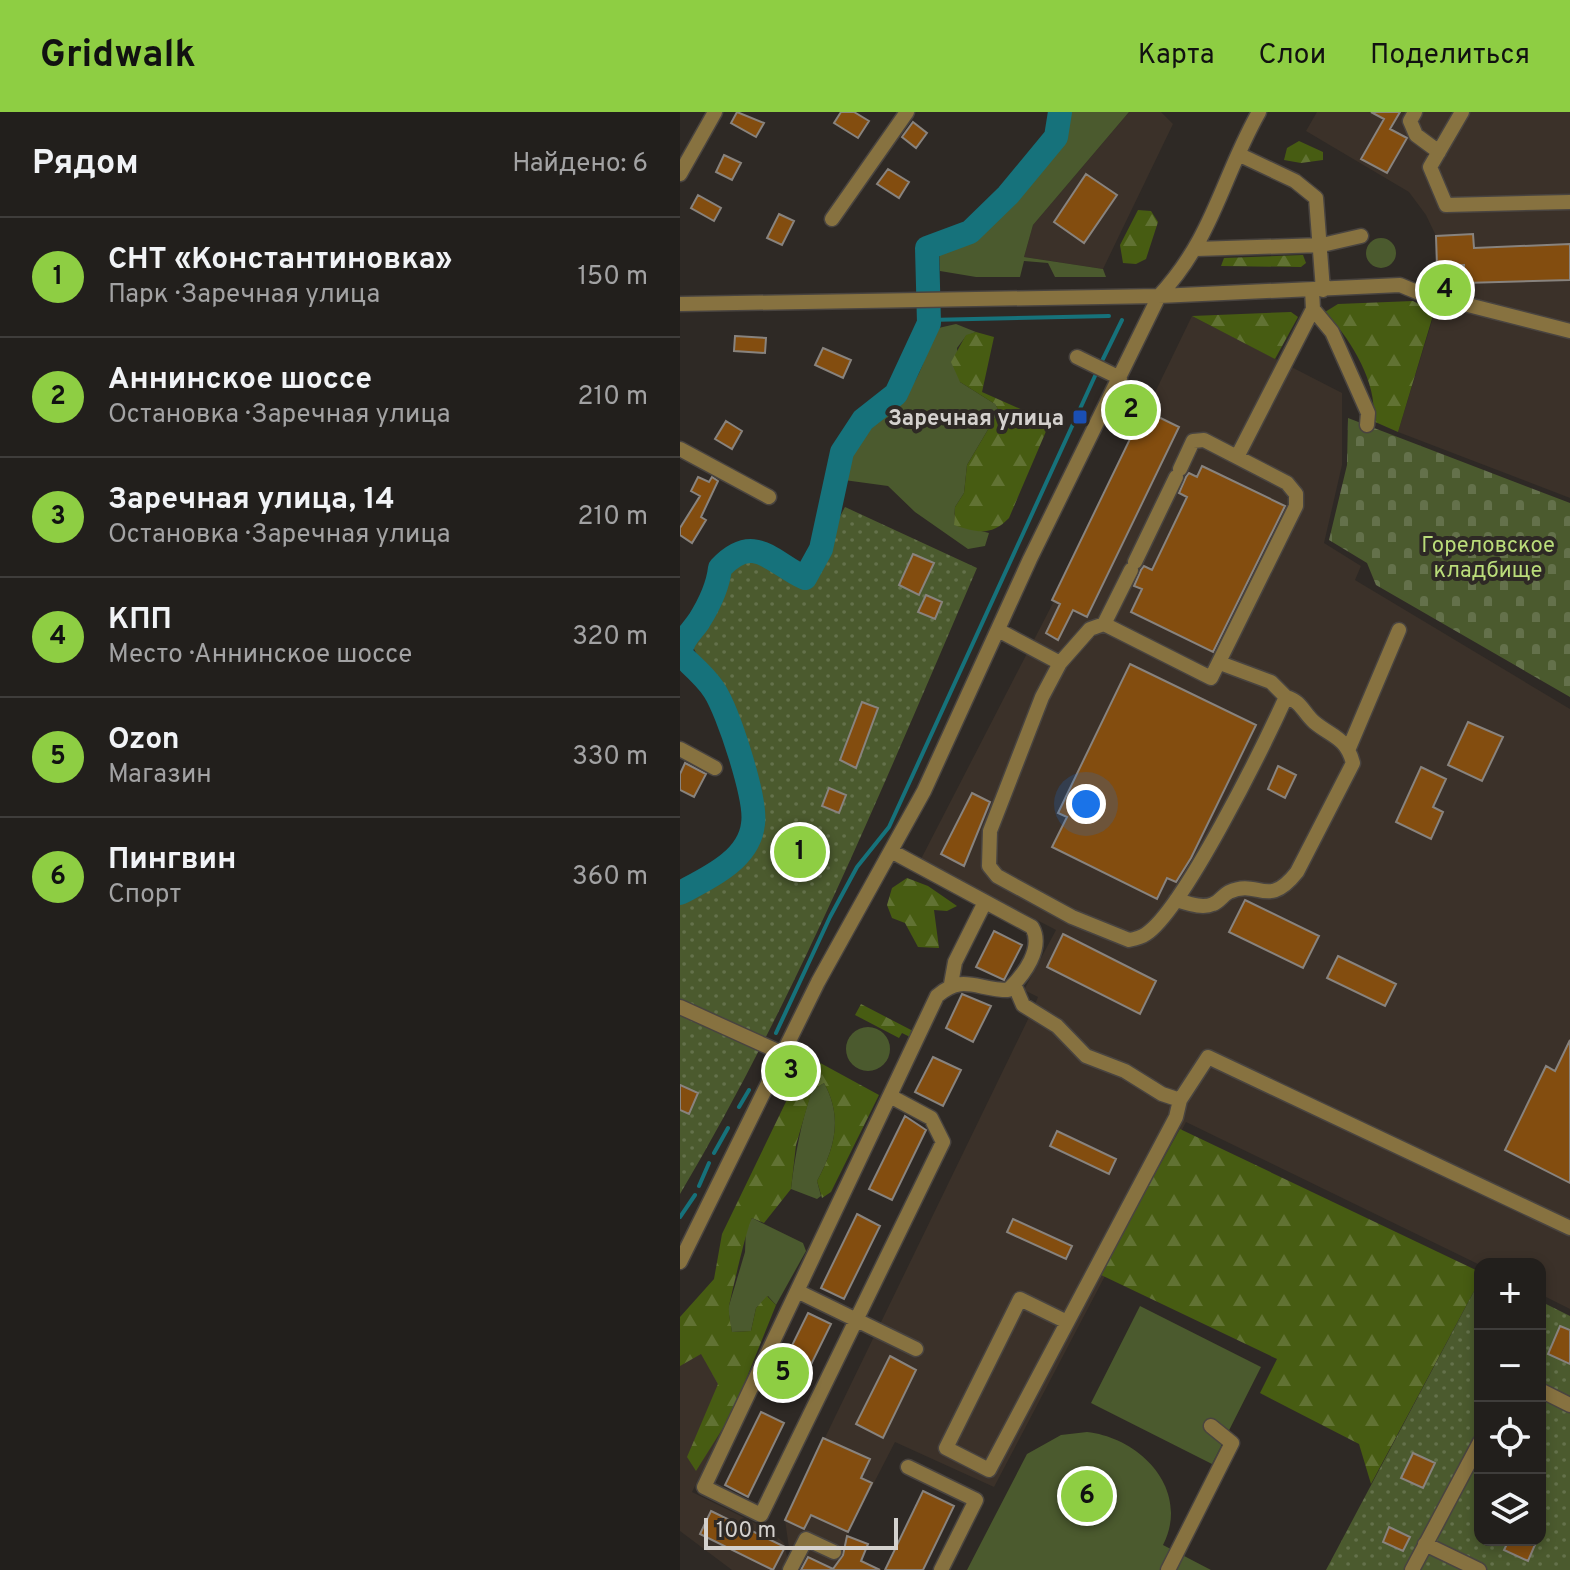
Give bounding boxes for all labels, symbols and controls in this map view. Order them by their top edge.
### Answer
text: Gridwalk [40,32,196,81]
text: Карта [1138,38,1214,74]
text: Слои [1258,38,1326,74]
text: Поделиться [1370,38,1530,74]
text: Рядом [32,143,139,186]
text: Найдено: 6 [512,148,648,181]
text: СНТ «Константиновка» [108,242,452,279]
pin: 4 [1419,260,1471,320]
text: 1 [53,261,63,294]
text: 150 m [577,261,648,294]
text: Парк · Заречная улица [108,279,380,312]
text: Аннинское шоссе [108,362,372,399]
pin: 2 [1105,380,1157,440]
text: 2 [50,381,66,414]
text: 210 m [578,381,648,414]
text: Остановка · Заречная улица [108,399,451,432]
place label: Заречная улица [888,406,1064,433]
marker: Заречная улица [1071,408,1089,426]
text: Заречная улица, 14 [108,482,395,519]
text: 3 [50,501,66,534]
text: 210 m [578,501,648,534]
text: Остановка · Заречная улица [108,519,451,552]
park label: Гореловское кладбище [1421,533,1555,585]
text: КПП [108,602,172,639]
text: 4 [50,621,66,654]
text: 320 m [572,621,648,654]
text: Место · Аннинское шоссе [108,639,412,672]
text: Ozon [108,722,180,759]
text: 5 [50,741,66,774]
text: 330 m [572,741,648,774]
text: Магазин [108,759,212,792]
your location [1066,784,1106,824]
pin: 1 [774,822,826,882]
text: Пингвин [108,842,236,879]
text: 6 [50,861,66,894]
text: 360 m [572,861,648,894]
text: Спорт [108,879,181,912]
pin: 3 [765,1041,817,1101]
map controls [1474,1258,1546,1546]
button: + [1474,1258,1546,1330]
button: − [1474,1330,1546,1402]
pin: 5 [757,1343,809,1403]
button: locate [1474,1402,1546,1474]
pin: 6 [1061,1466,1113,1526]
button: layers [1474,1474,1546,1546]
scale bar [704,1514,898,1550]
text: 100 m [716,1518,776,1545]

